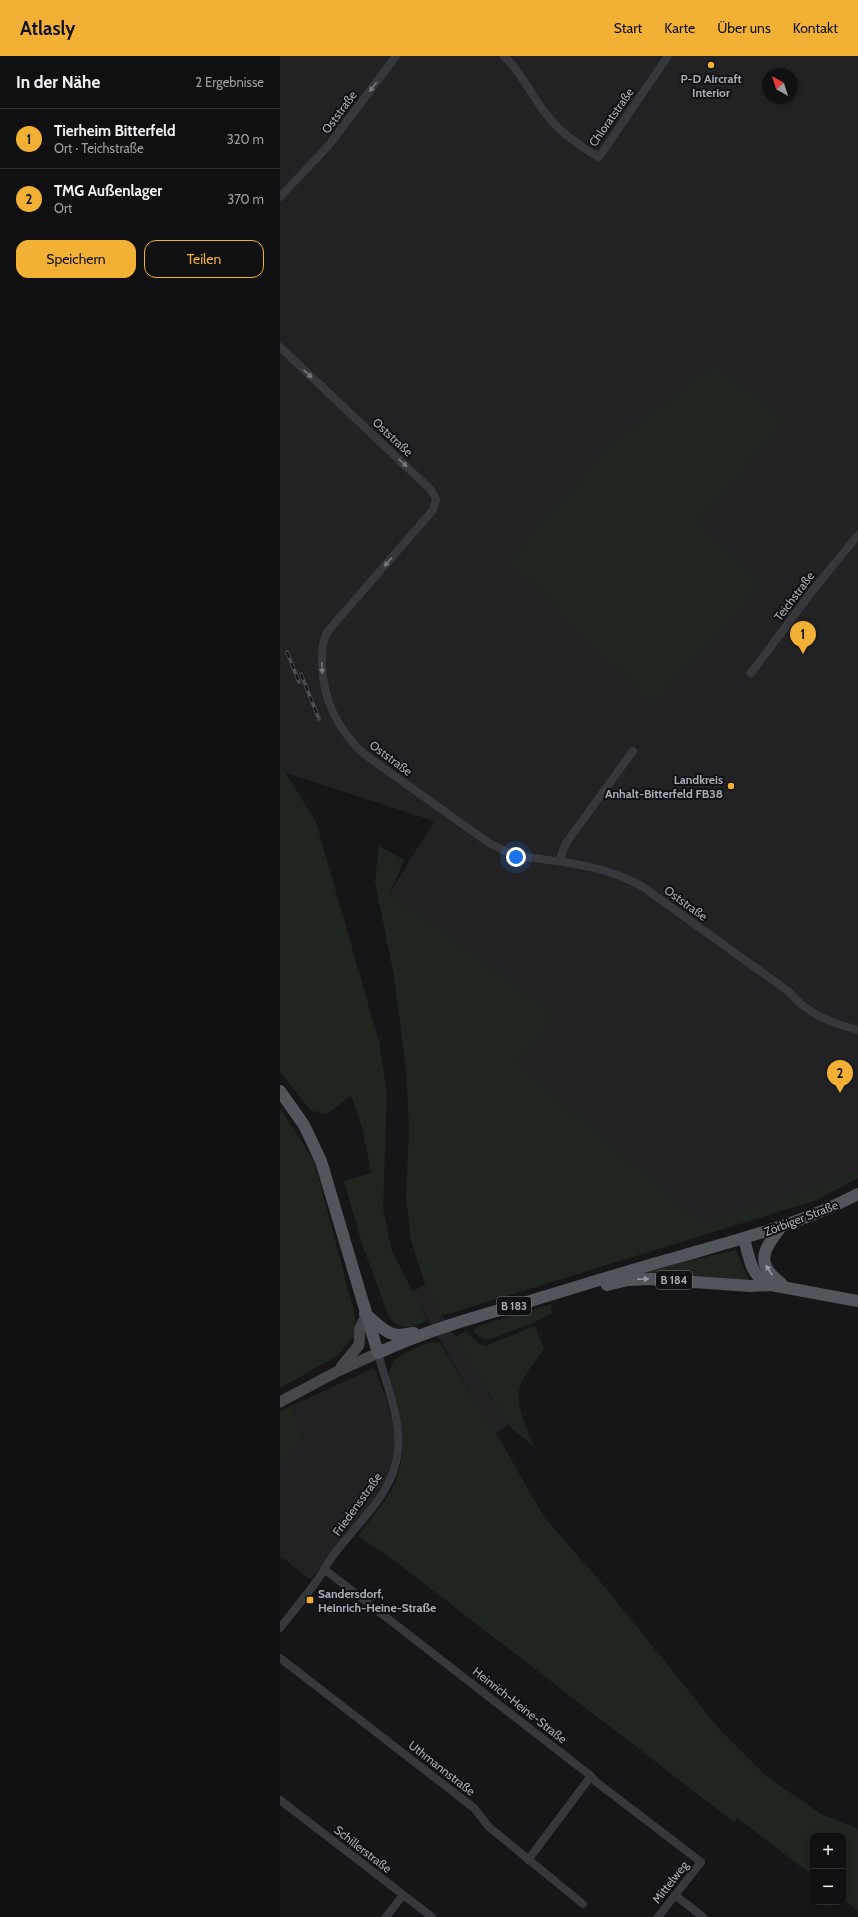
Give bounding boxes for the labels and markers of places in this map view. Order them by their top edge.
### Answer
marker: P-D Aircraft Interior [706,60,716,70]
place label: P-D Aircraft Interior [680,71,742,100]
pin: 1 [790,621,816,654]
place label: Landkreis Anhalt-Bitterfeld FB38 [605,772,723,801]
marker: Landkreis Anhalt-Bitterfeld FB38 [726,781,736,791]
pin: 2 [827,1060,853,1093]
place label: Sandersdorf, Heinrich-Heine-Straße [318,1586,436,1615]
marker: Sandersdorf, Heinrich-Heine-Straße [305,1595,315,1605]

